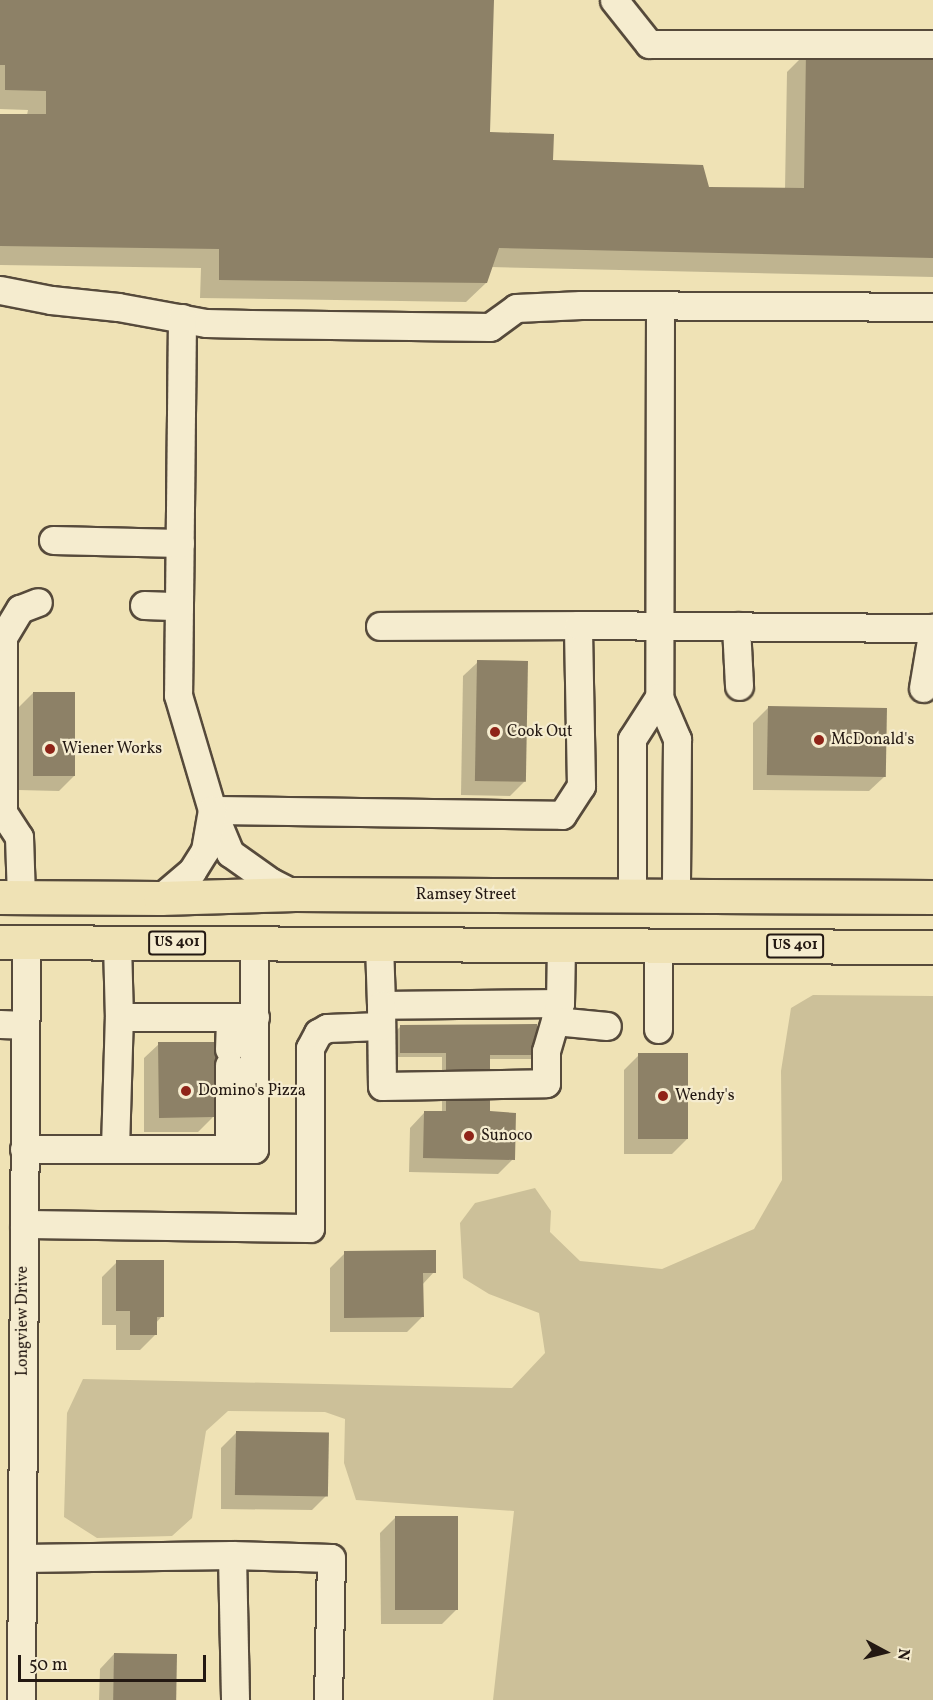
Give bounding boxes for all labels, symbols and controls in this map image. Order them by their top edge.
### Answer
place label: Cook Out [507,722,573,742]
marker: Cook Out [488,725,502,739]
place label: McDonald's [831,730,914,750]
marker: McDonald's [812,733,826,747]
place label: Wiener Works [62,739,163,759]
marker: Wiener Works [43,742,57,756]
street label: Ramsey Street [415,885,517,905]
road number: US 401 [147,931,207,955]
road number: US 401 [765,934,825,958]
place label: Domino's Pizza [198,1081,306,1101]
marker: Domino's Pizza [179,1084,193,1098]
place label: Wendy's [675,1086,735,1106]
marker: Wendy's [656,1089,670,1103]
place label: Sunoco [481,1126,533,1146]
marker: Sunoco [462,1129,476,1143]
street label: Longview Drive [13,1266,33,1376]
north arrow [855,1622,915,1682]
scale bar [21,1643,208,1681]
text: N [891,1647,914,1661]
text: 50 m [29,1653,68,1678]

